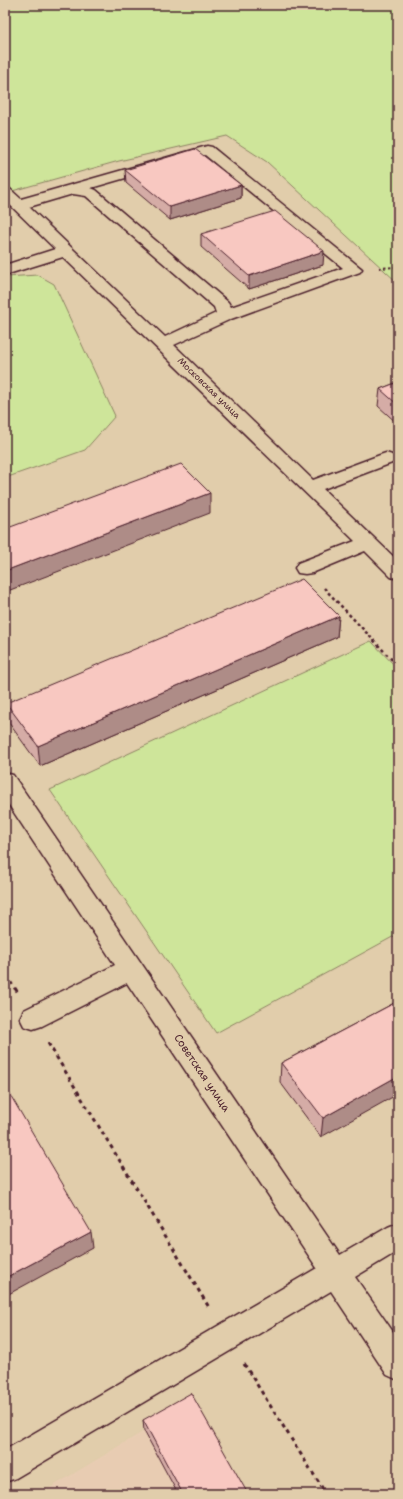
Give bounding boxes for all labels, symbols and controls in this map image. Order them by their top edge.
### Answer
street label: Московская улица [175,355,243,421]
street label: Советская улица [170,1031,234,1115]

